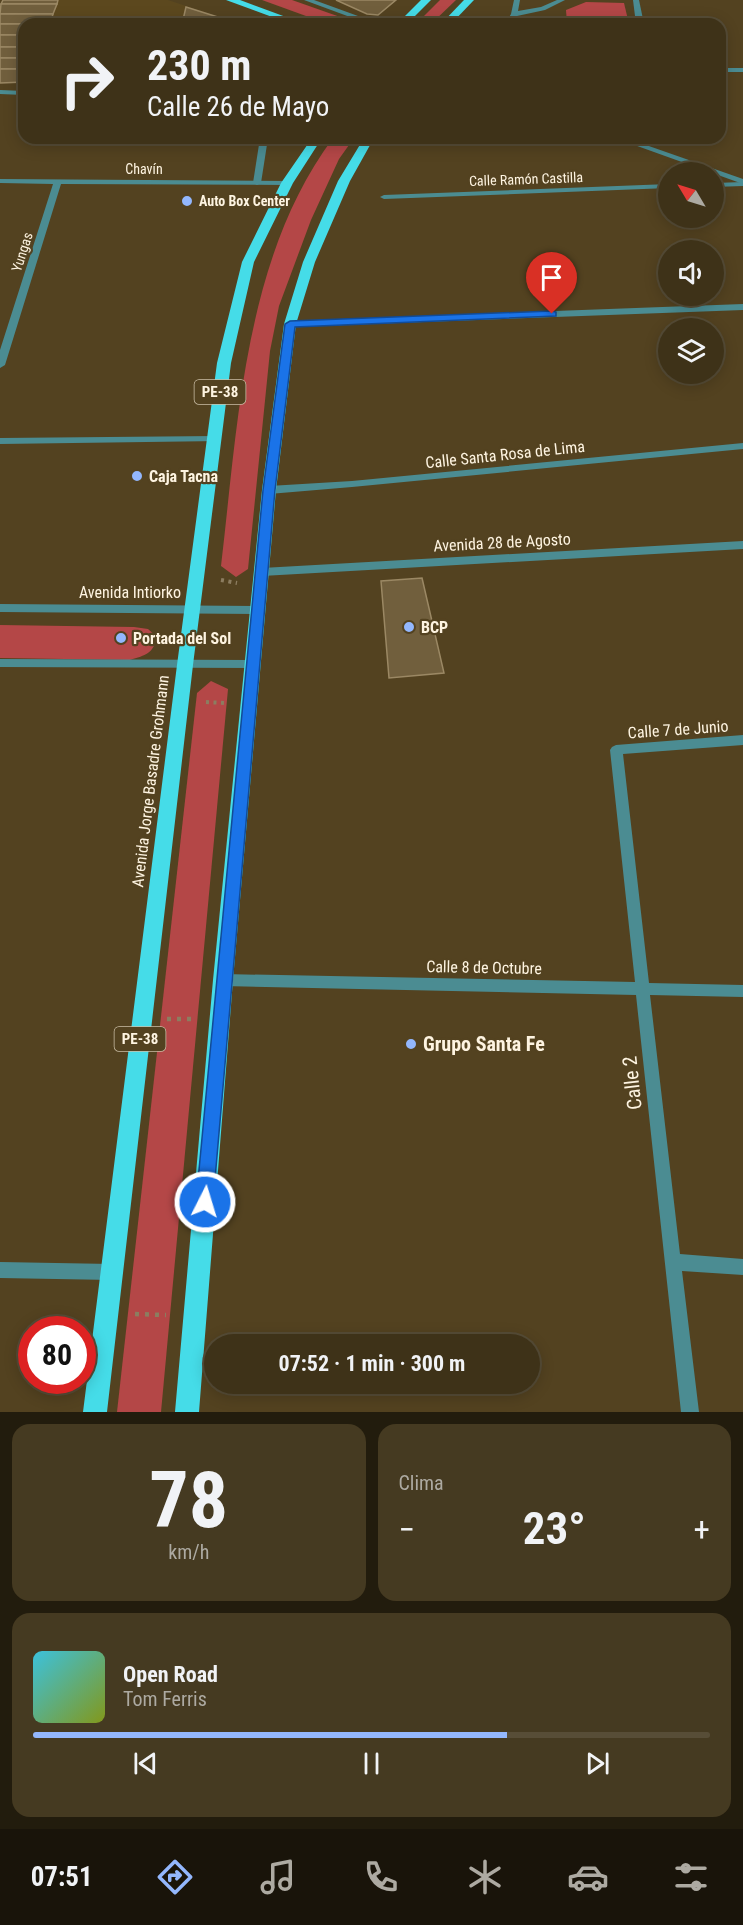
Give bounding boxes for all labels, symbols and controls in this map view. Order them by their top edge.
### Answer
text: 230 m [147,41,252,90]
icon: right [48,42,126,120]
text: Calle 26 de Mayo [147,91,329,123]
street label: Chavín [125,161,163,177]
north arrow [658,162,724,228]
map controls [658,162,724,384]
street label: Calle Ramón Castilla [469,169,583,189]
place label: Auto Box Center [199,193,290,209]
marker: Auto Box Center [180,194,194,208]
street label: Yungas [8,230,36,274]
button: sound [658,240,724,306]
pin [526,252,577,314]
icon: arrive [535,261,568,294]
button: layers [658,318,724,384]
road number: PE-38 [194,380,246,404]
street label: Calle Santa Rosa de Lima [424,437,586,472]
place label: Caja Tacna [149,467,218,486]
marker: Caja Tacna [130,469,144,483]
street label: Avenida 28 de Agosto [433,529,571,556]
street label: Avenida Intiorko [79,583,181,602]
place label: BCP [421,618,448,637]
marker: BCP [402,620,416,634]
place label: Portada del Sol [133,629,231,648]
marker: Portada del Sol [114,631,128,645]
street label: Avenida Jorge Basadre Grohmann [128,674,173,888]
street label: Calle 7 de Junio [627,717,729,742]
street label: Calle 8 de Octubre [426,957,542,978]
road number: PE-38 [114,1027,166,1051]
place label: Grupo Santa Fe [423,1032,545,1056]
marker: Grupo Santa Fe [404,1037,418,1051]
street label: Calle 2 [617,1055,647,1111]
position arrow [173,1170,237,1234]
speed limit sign: 80 [18,1316,96,1394]
text: 07:52 · 1 min · 300 m [279,1351,465,1376]
text: 78 [149,1455,228,1546]
text: Clima [399,1471,444,1495]
text: 23° [523,1502,586,1555]
text: − [399,1510,415,1549]
text: + [694,1510,710,1549]
text: km/h [168,1540,209,1564]
text: Open Road [123,1662,218,1687]
text: Tom Ferris [123,1687,207,1711]
icon: previous [129,1747,162,1780]
icon: pause [355,1747,388,1780]
icon: next [581,1747,614,1780]
icon: directions [154,1856,196,1898]
icon: music [257,1856,299,1898]
icon: phone [360,1856,402,1898]
icon: climate [464,1856,506,1898]
icon: car [567,1856,609,1898]
icon: filters [670,1856,712,1898]
text: 07:51 [31,1861,93,1893]

